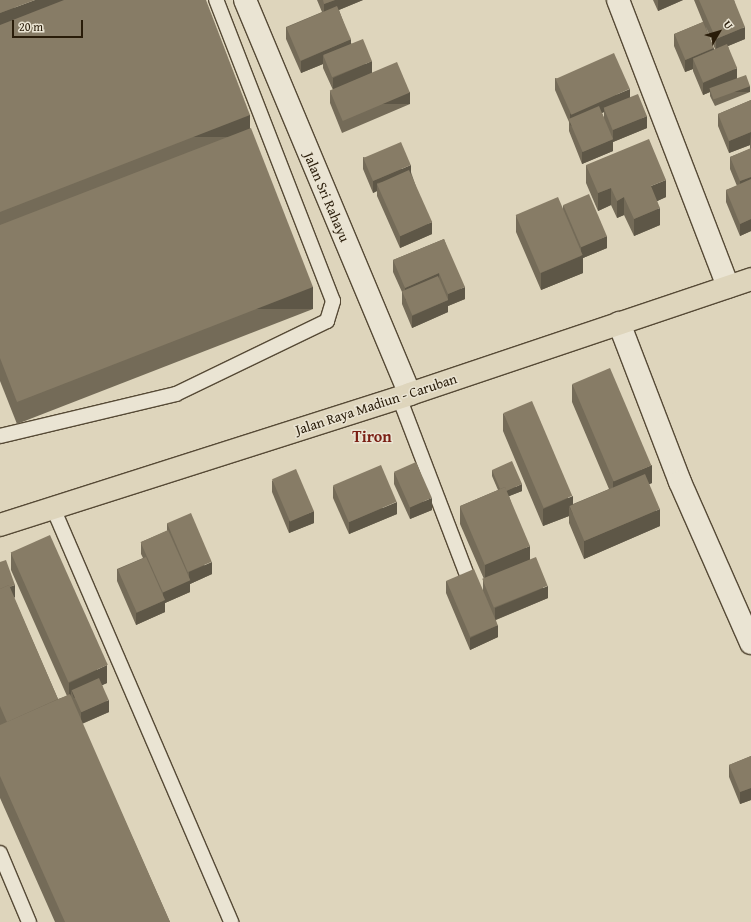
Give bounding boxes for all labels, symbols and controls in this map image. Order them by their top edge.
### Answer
scale bar [14,12,85,38]
north arrow [699,12,739,52]
text: U [720,17,737,32]
text: 20 m [19,18,43,35]
street label: Jalan Sri Rahayu [301,150,353,244]
street label: Jalan Raya Madiun - Caruban [293,370,459,438]
district label: Tiron [352,426,392,446]

